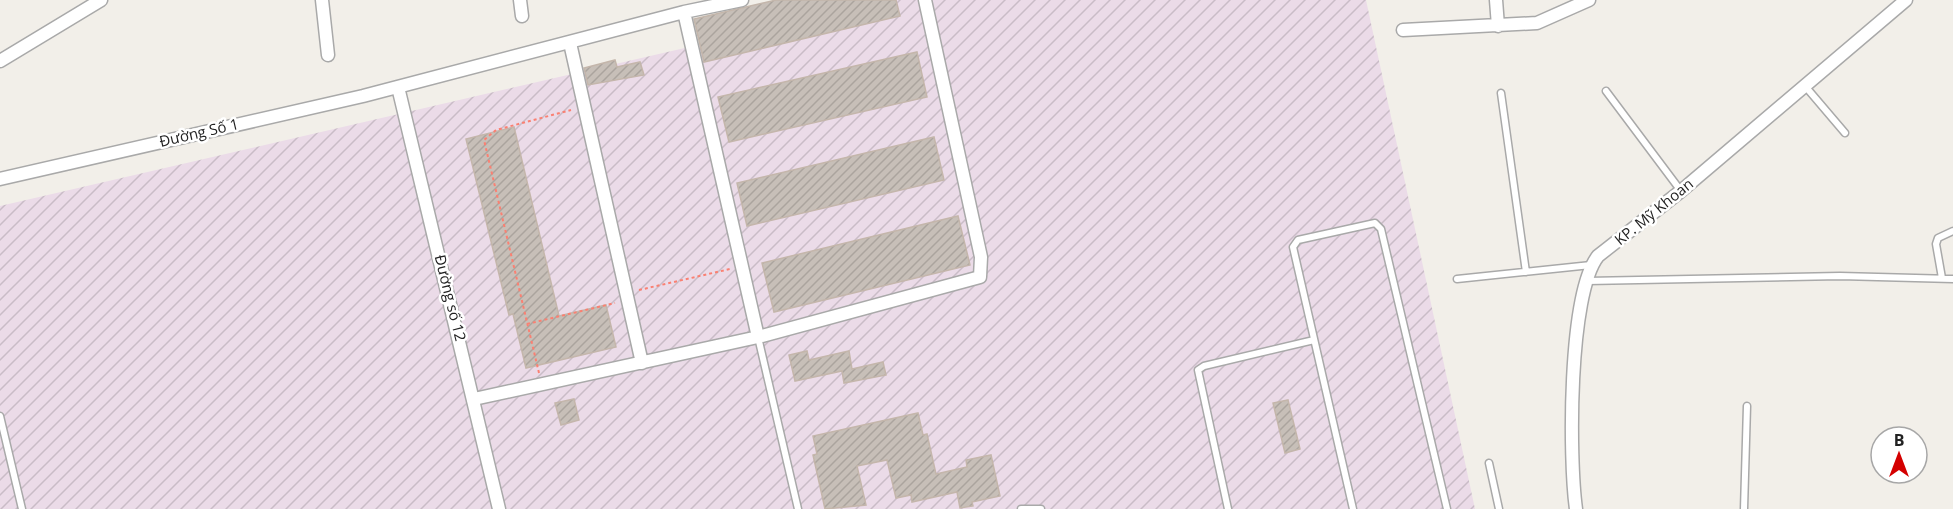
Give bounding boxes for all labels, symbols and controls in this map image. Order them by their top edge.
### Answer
street label: Đường Số 1 [157,113,240,151]
street label: KP. Mỹ Khoan [1610,173,1697,249]
street label: Đường số 12 [431,252,471,343]
north arrow [1869,425,1929,485]
text: B [1894,429,1904,451]

